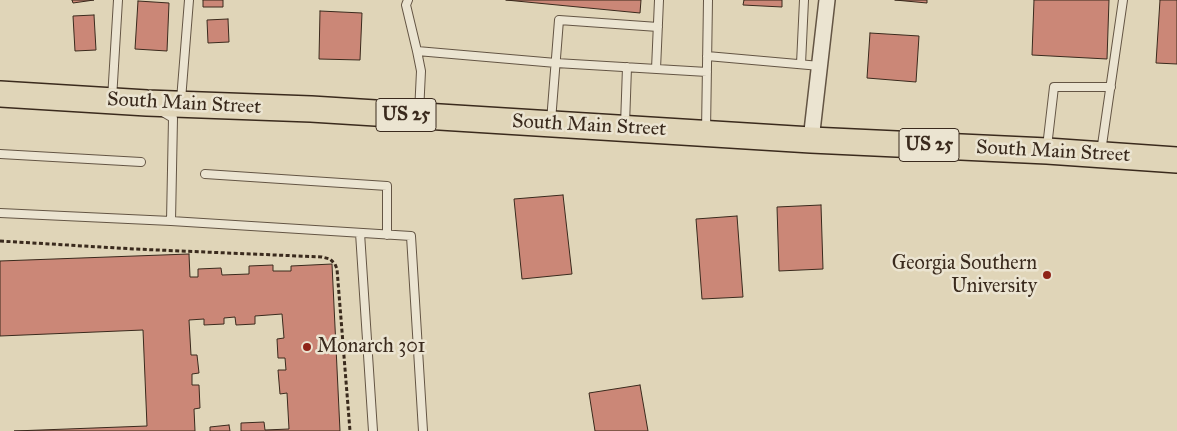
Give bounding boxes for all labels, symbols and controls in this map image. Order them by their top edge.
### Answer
street label: South Main Street [106,88,262,120]
road number: US 25 [376,98,436,132]
street label: South Main Street [511,110,667,142]
road number: US 25 [899,128,959,162]
street label: South Main Street [975,136,1131,168]
place label: Georgia Southern University [892,252,1037,299]
marker: Georgia Southern University [1041,269,1053,281]
place label: Monarch 301 [317,335,426,359]
marker: Monarch 301 [301,341,313,353]

